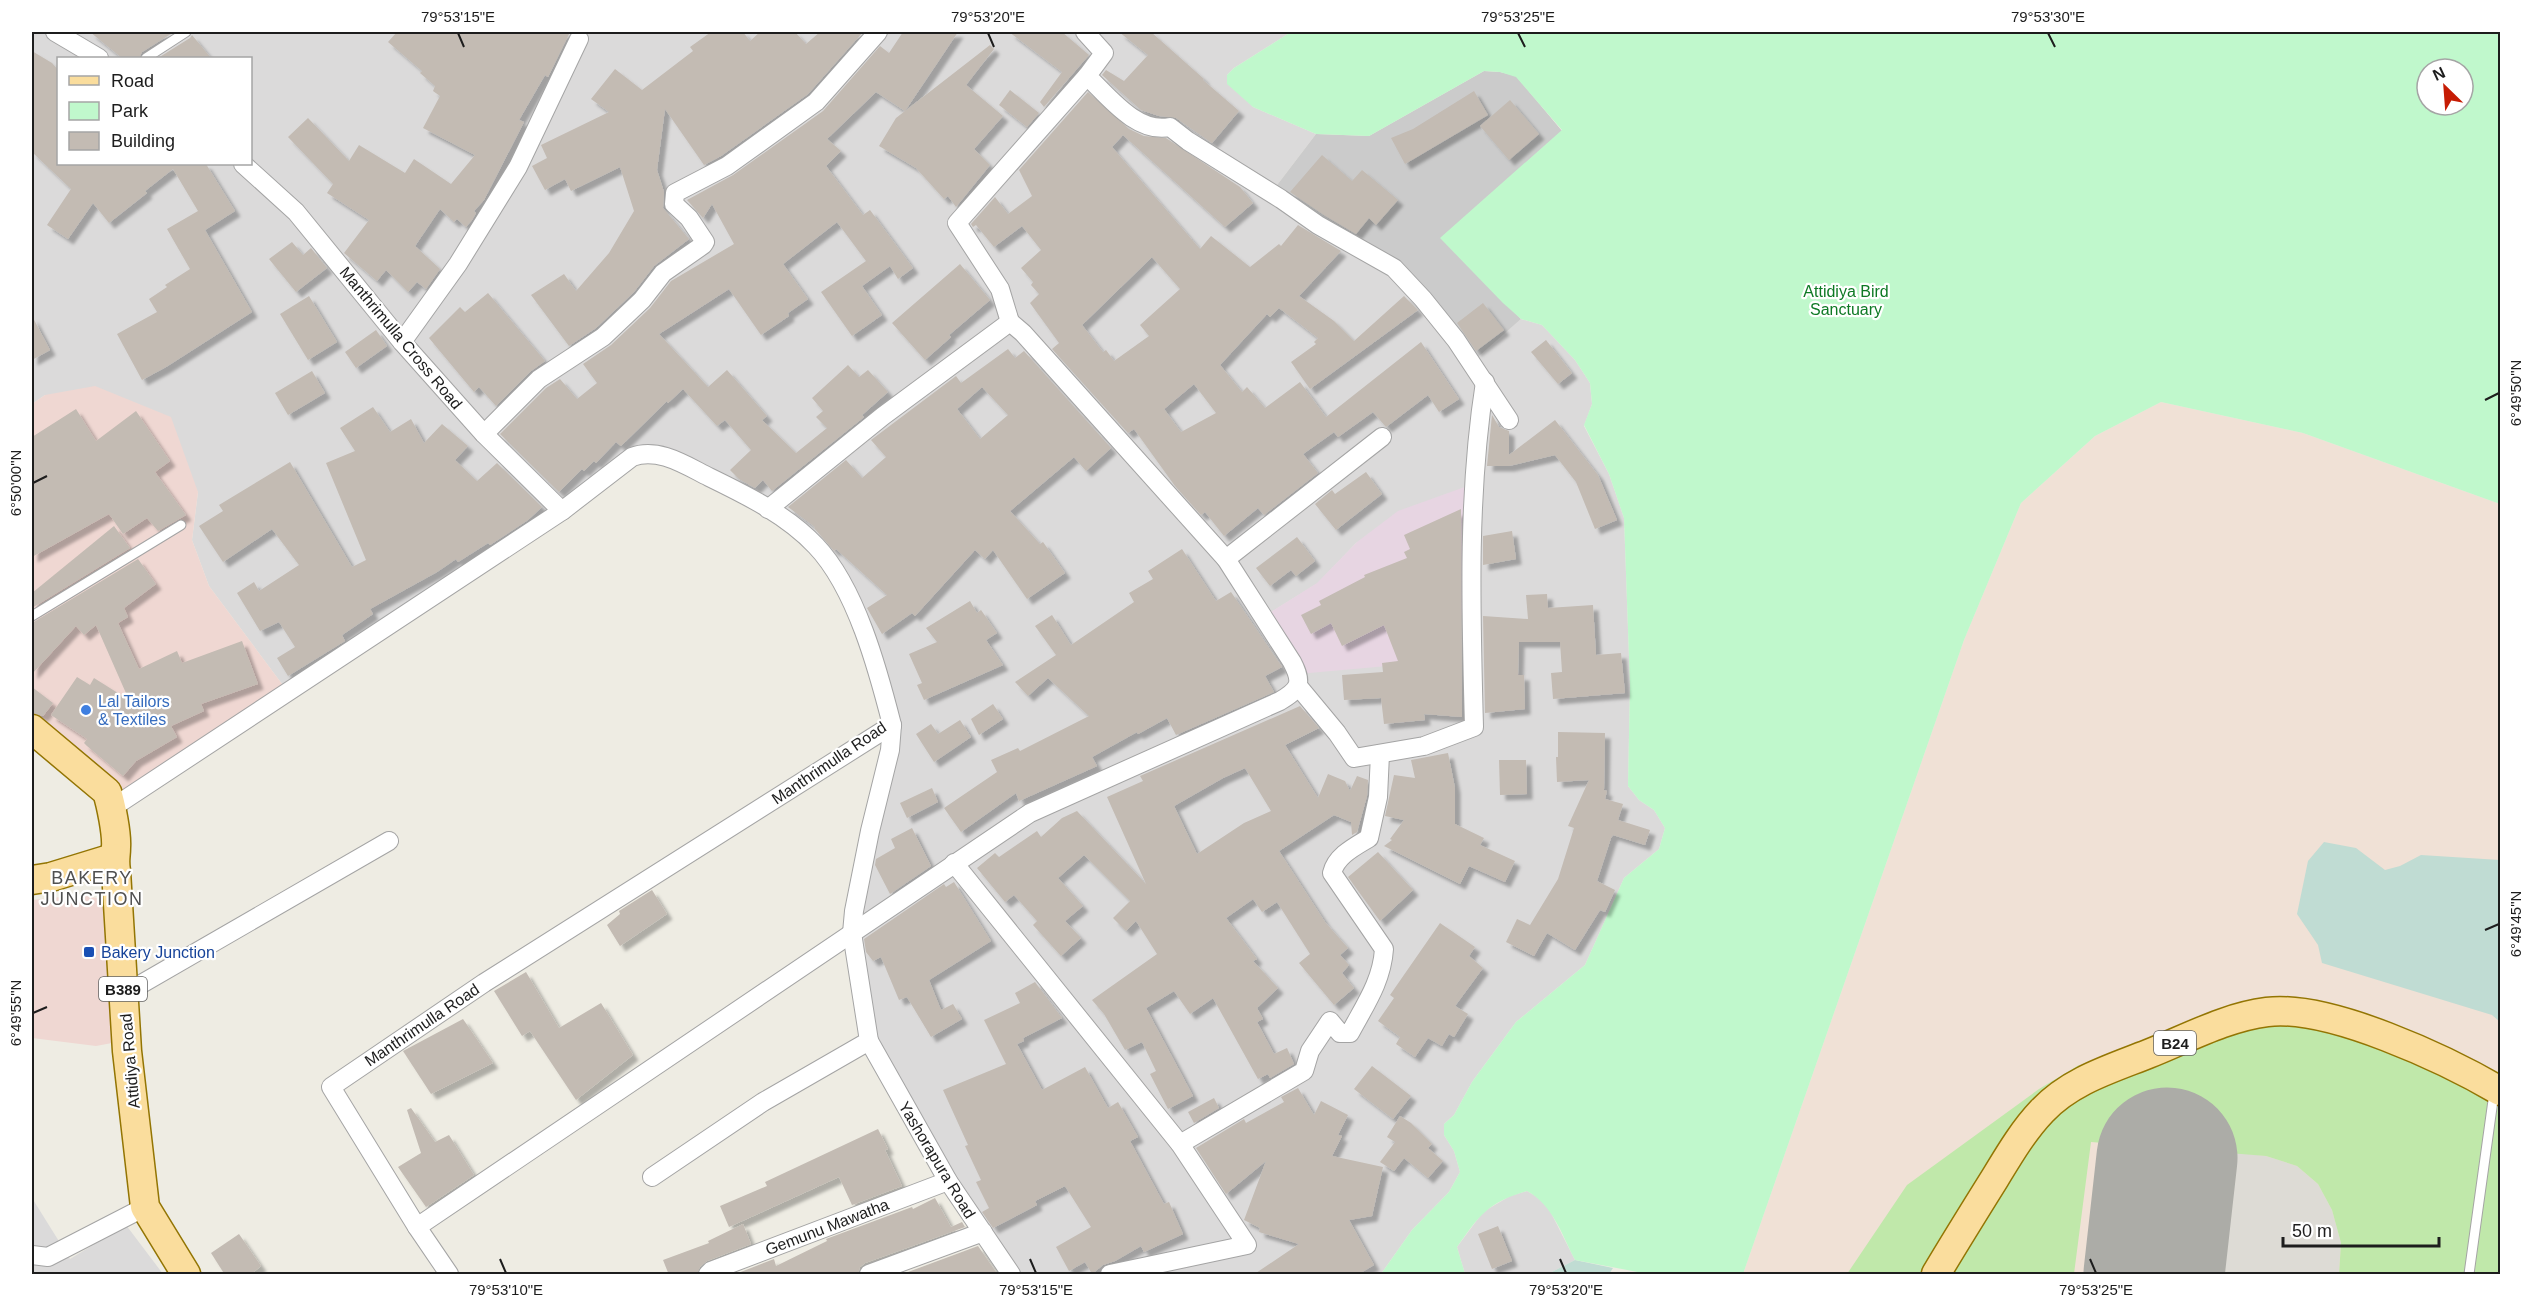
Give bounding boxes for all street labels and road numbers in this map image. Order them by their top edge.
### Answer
street label: Manthrimulla Cross Road [336,263,466,413]
street label: Manthrimulla Road [769,718,889,808]
road number: B389 [99,977,147,1001]
street label: Manthrimulla Road [362,980,482,1070]
street label: Attidiya Road [117,1013,143,1109]
road number: B24 [2154,1031,2196,1055]
street label: Yashorapura Road [895,1099,979,1221]
street label: Gemunu Mawatha [763,1196,891,1258]

